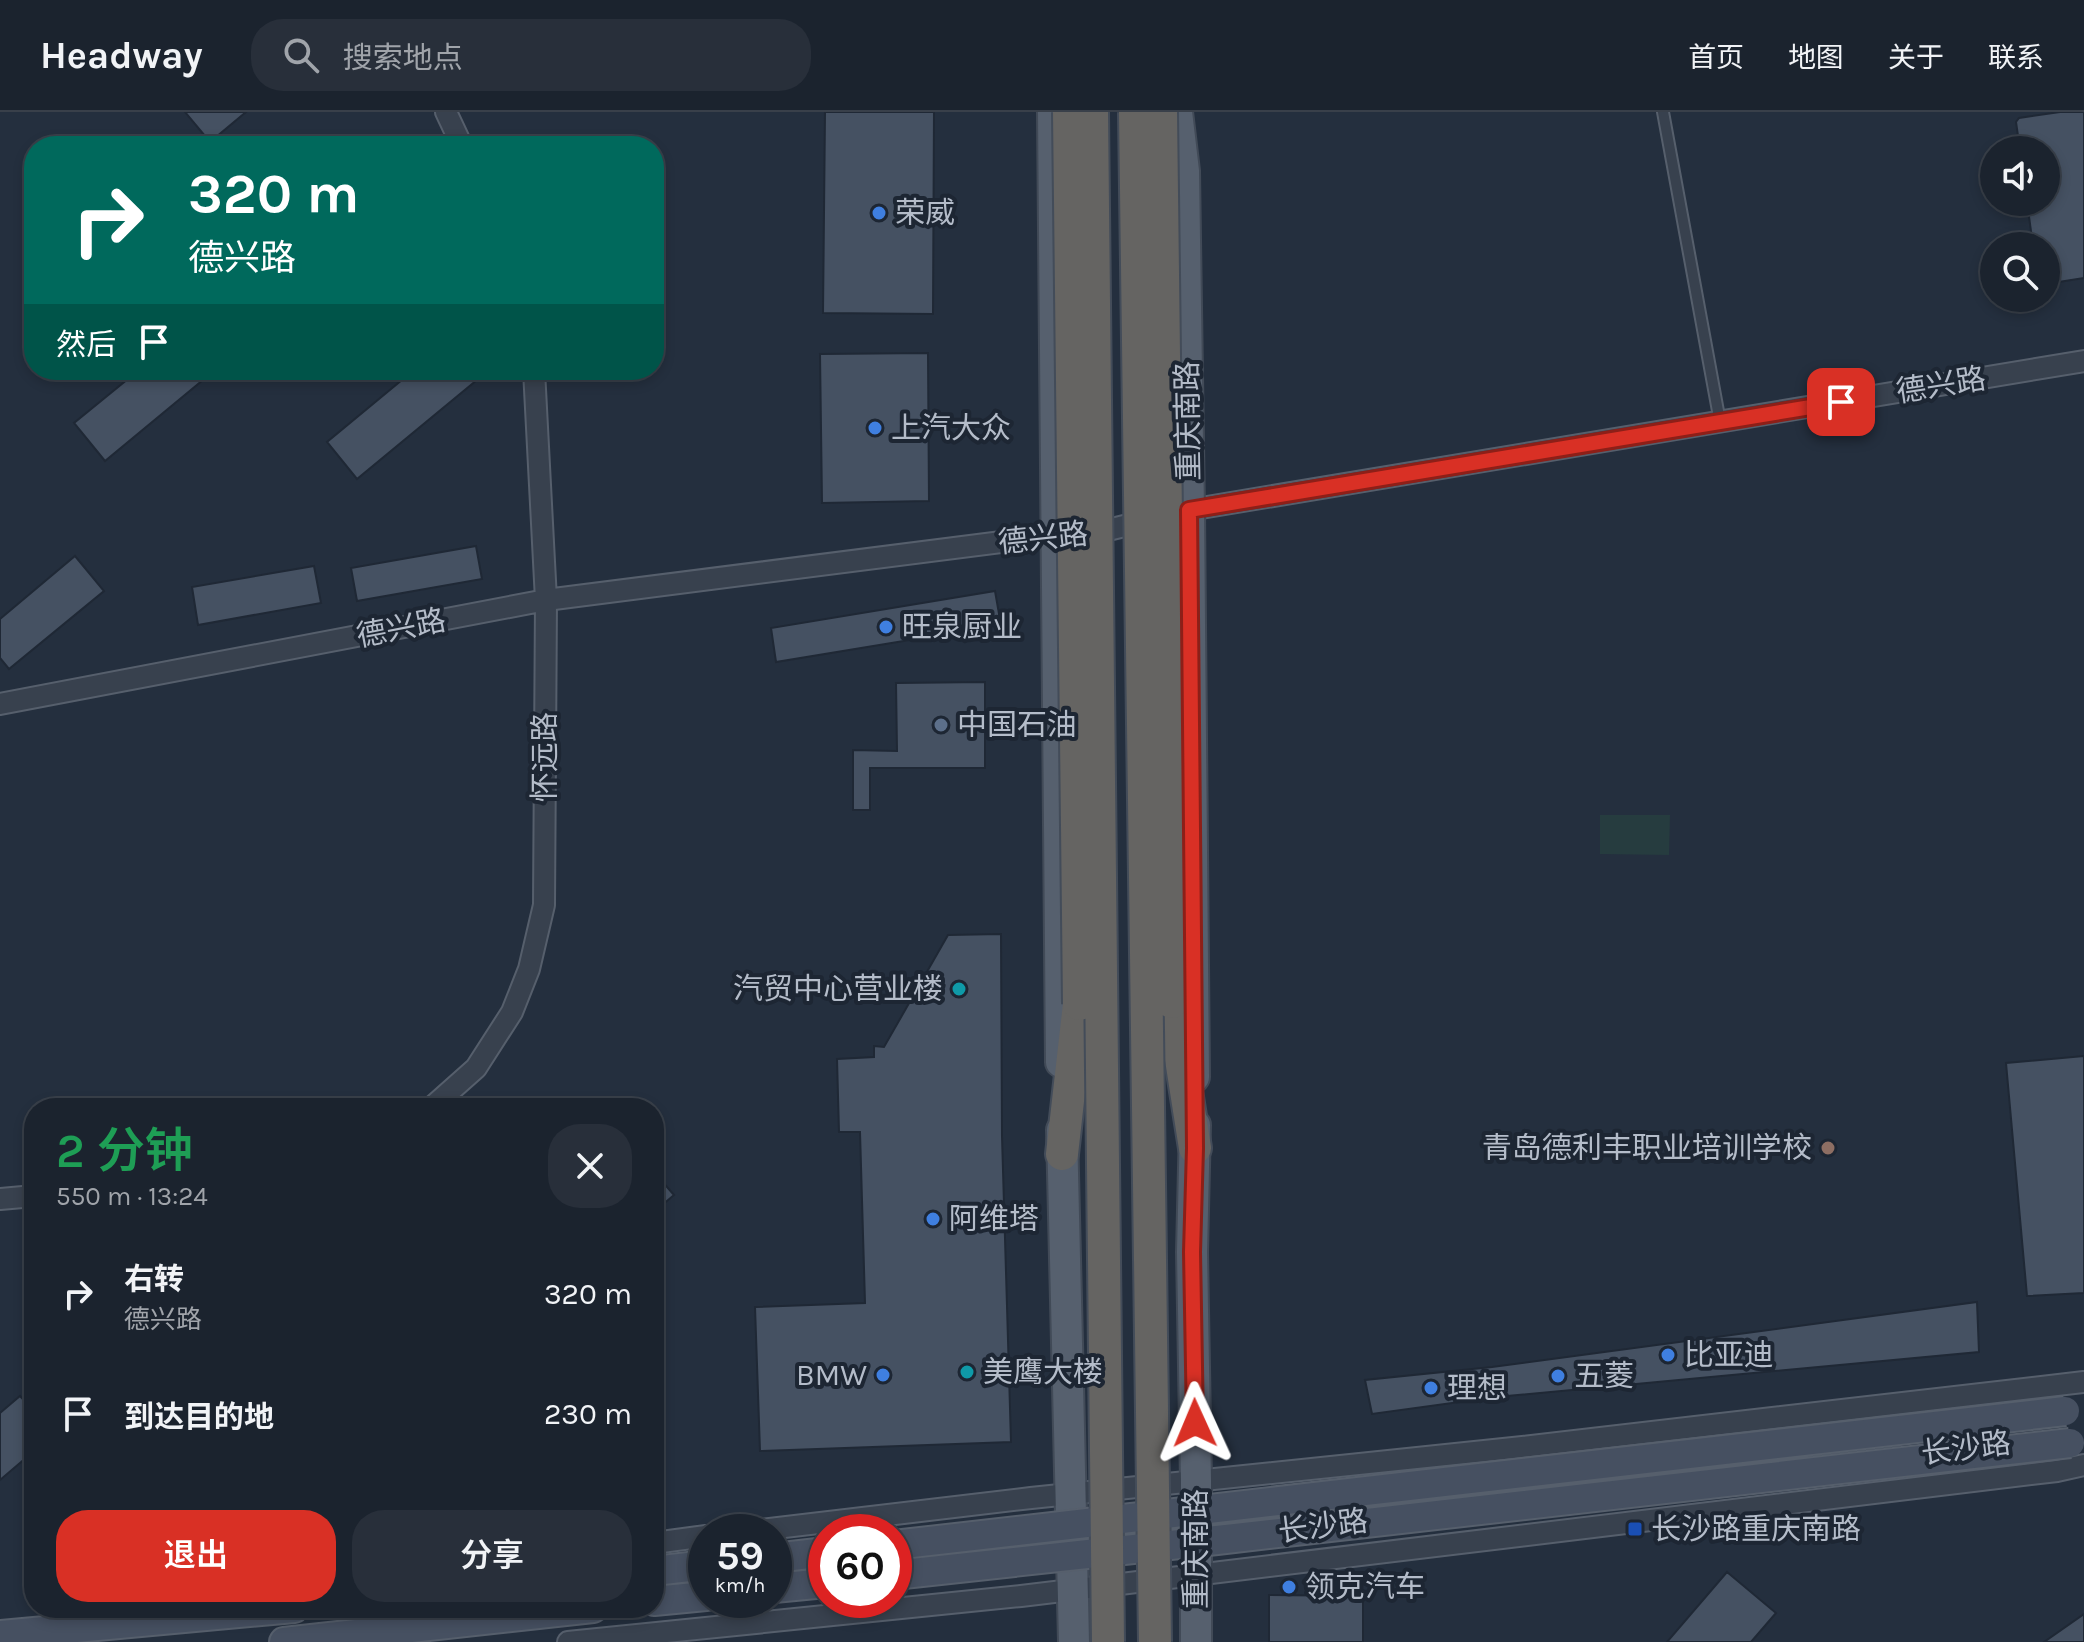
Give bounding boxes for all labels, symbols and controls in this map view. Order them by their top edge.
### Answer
search box [251,19,811,91]
text: Headway [40,33,203,78]
icon: search [279,33,323,77]
text: 搜索地点 [343,40,463,76]
text: 首页 [1688,41,1744,74]
text: 地图 [1788,41,1844,74]
text: 关于 [1888,41,1944,74]
text: 联系 [1988,41,2044,74]
map controls [1980,136,2060,312]
button: sound [1980,136,2060,216]
text: 320 m [188,161,359,226]
icon: right [56,168,160,272]
place label: 荣威 [895,195,955,231]
marker: 荣威 [870,204,888,222]
button: search [1980,232,2060,312]
text: 德兴路 [188,237,296,279]
icon: arrive [132,320,176,364]
text: 然后 [56,327,116,363]
street label: 德兴路 [1894,360,1988,410]
street label: 重庆南路 [1169,361,1207,481]
pin [1807,368,1875,436]
icon: arrive [1819,380,1863,424]
place label: 上汽大众 [891,410,1011,446]
marker: 上汽大众 [866,419,884,437]
street label: 德兴路 [996,515,1090,561]
street label: 德兴路 [353,602,449,654]
place label: 旺泉厨业 [902,609,1022,645]
marker: 旺泉厨业 [877,618,895,636]
place label: 中国石油 [957,707,1077,743]
street label: 怀远路 [527,712,563,802]
marker: 中国石油 [932,716,950,734]
place label: 汽贸中心营业楼 [733,971,943,1007]
marker: 汽贸中心营业楼 [950,980,968,998]
text: 2 分钟 [56,1123,193,1179]
button: close [548,1124,632,1208]
place label: 青岛德利丰职业培训学校 [1482,1130,1812,1166]
marker: 青岛德利丰职业培训学校 [1819,1139,1837,1157]
text: 550 m · 13:24 [56,1181,208,1212]
place label: 阿维塔 [949,1201,1039,1237]
marker: 阿维塔 [924,1210,942,1228]
text: 右转 [124,1261,184,1297]
icon: right [56,1272,100,1316]
text: 320 m [544,1276,632,1312]
text: 德兴路 [124,1304,202,1335]
place label: 比亚迪 [1684,1337,1774,1373]
marker: 比亚迪 [1659,1346,1677,1364]
place label: 美鹰大楼 [983,1354,1103,1390]
place label: BMW [796,1357,867,1393]
place label: 五菱 [1574,1358,1634,1394]
marker: 美鹰大楼 [958,1363,976,1381]
marker: BMW [874,1366,892,1384]
marker: 五菱 [1549,1367,1567,1385]
place label: 理想 [1447,1370,1507,1406]
marker: 理想 [1422,1379,1440,1397]
position arrow [1153,1381,1237,1465]
icon: arrive [56,1392,100,1436]
text: 230 m [544,1396,632,1432]
text: 到达目的地 [124,1399,274,1435]
street label: 长沙路 [1919,1425,2013,1471]
street label: 重庆南路 [1178,1489,1214,1609]
street label: 长沙路 [1276,1503,1370,1549]
button: 退出 [56,1510,336,1602]
button: 分享 [352,1510,632,1602]
place label: 长沙路重庆南路 [1651,1511,1861,1547]
speed limit sign: 60 [808,1514,912,1618]
marker: 长沙路重庆南路 [1626,1520,1644,1538]
text: 59 [716,1532,764,1579]
place label: 领克汽车 [1305,1569,1425,1605]
text: km/h [715,1574,765,1597]
marker: 领克汽车 [1280,1578,1298,1596]

